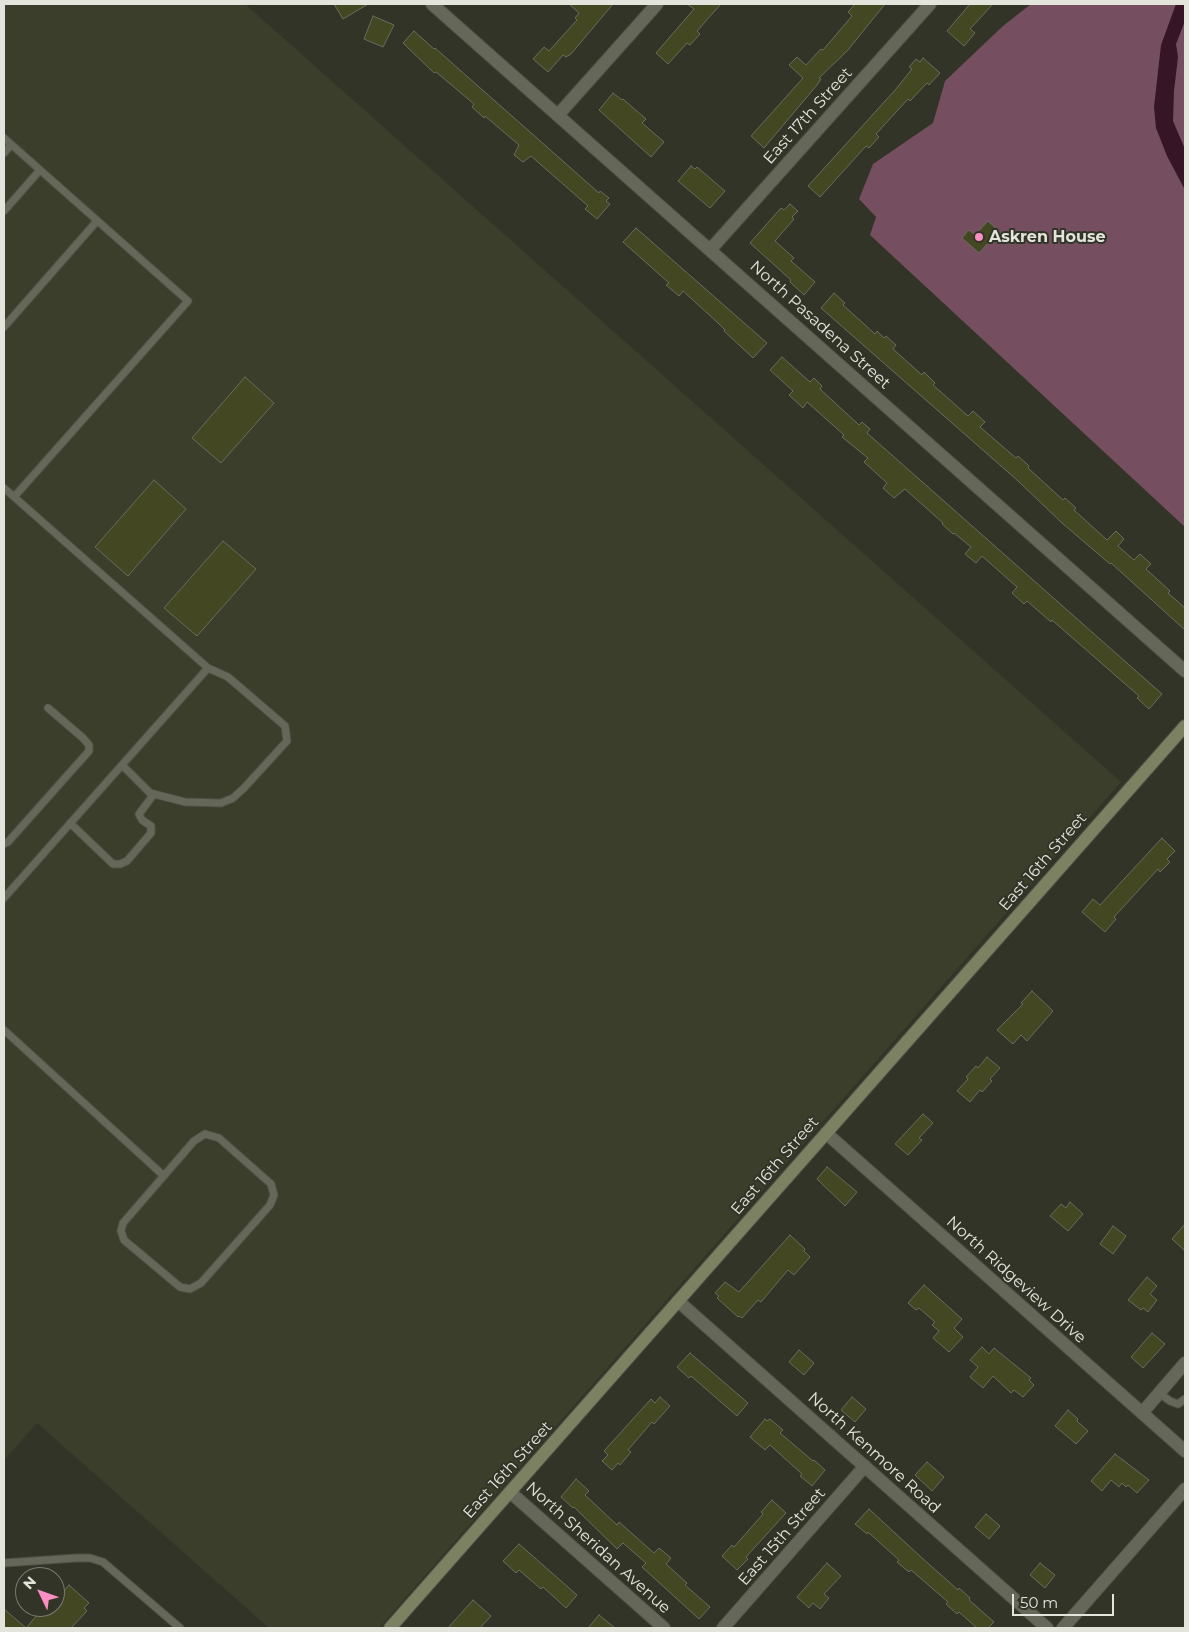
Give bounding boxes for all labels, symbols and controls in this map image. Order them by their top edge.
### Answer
street label: East 17th Street [760,64,856,168]
place label: Askren House [989,227,1106,247]
marker: Askren House [973,231,985,243]
street label: North Pasadena Street [746,257,894,393]
street label: East 16th Street [995,809,1091,915]
street label: East 16th Street [727,1113,823,1219]
street label: North Ridgeview Drive [942,1212,1090,1348]
street label: North Kenmore Road [804,1388,944,1518]
street label: East 16th Street [459,1418,557,1522]
street label: North Sheridan Avenue [522,1478,674,1618]
street label: East 15th Street [734,1484,830,1590]
north arrow [15,1567,65,1617]
text: N [19,1572,40,1593]
scale bar [1014,1584,1116,1616]
text: 50 m [1020,1593,1058,1612]

